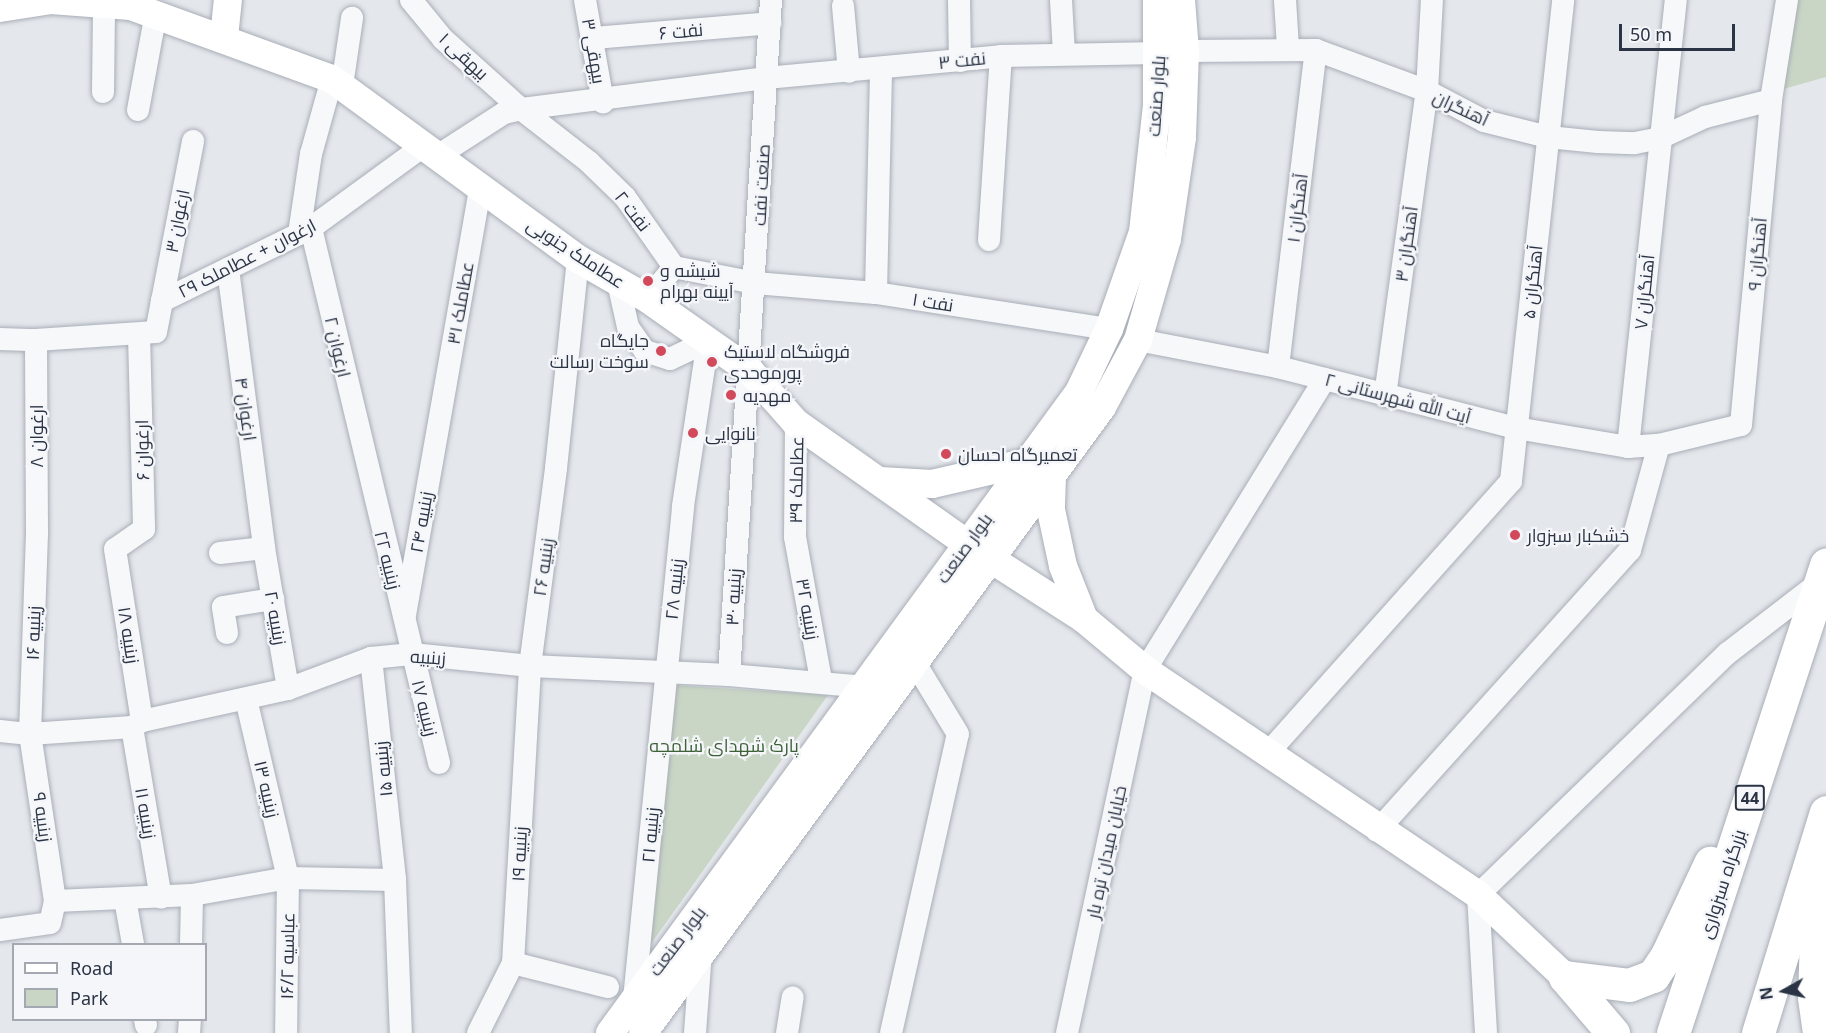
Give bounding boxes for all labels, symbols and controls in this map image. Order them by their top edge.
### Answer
scale bar [1622,12,1738,50]
street label: بیهقی ۳ [578,17,610,85]
street label: نفت ۶ [658,18,704,44]
text: 50 m [1630,22,1672,46]
street label: بیهقی ۱ [435,28,493,84]
street label: نفت ۳ [937,47,987,73]
street label: بلوار صنعت [1142,55,1170,137]
street label: آهنگران [1430,86,1492,130]
street label: صنعت نفت [748,144,774,226]
street label: آهنگران ۱ [1282,172,1312,244]
street label: ارغوان ۳ [160,187,194,255]
street label: نفت ۲ [611,187,655,235]
street label: آهنگران ۳ [1390,205,1422,283]
street label: عطاملک جنوبی [523,213,629,293]
street label: ارغوان + عطاملک ۲۹ [174,214,320,302]
street label: آهنگران ۹ [1743,216,1771,292]
street label: آهنگران ۵ [1517,244,1547,320]
street label: آهنگران ۷ [1629,253,1659,331]
street label: عطاملک ۳۱ [442,260,478,346]
place label: شیشه و آیینه بهرام [660,260,734,302]
marker: شیشه و آیینه بهرام [641,274,655,288]
street label: نفت ۱ [911,288,955,316]
street label: ارغوان ۲ [321,315,355,379]
place label: جایگاه سوخت رسالت [550,330,649,372]
place label: فروشگاه لاستیک پورموحدی [724,341,850,384]
marker: جایگاه سوخت رسالت [654,344,668,358]
marker: فروشگاه لاستیک پورموحدی [705,355,719,369]
street label: آیت الله شهرستانی ۲ [1323,368,1473,428]
street label: ارغوان ۴ [231,376,261,442]
place label: مهدیه [743,384,791,406]
marker: مهدیه [724,388,738,402]
street label: ارغوان ۸ [25,404,47,468]
street label: ارغوان ۶ [131,419,153,481]
place label: نانوایی [705,422,756,444]
marker: نانوایی [686,426,700,440]
street label: عطاملک ۳۹ [784,436,808,524]
place label: تعمیرگاه احسان [958,443,1077,465]
marker: تعمیرگاه احسان [939,447,953,461]
street label: زینبیه ۲۴ [405,490,437,554]
street label: بلوار صنعت [931,509,997,587]
place label: خشکبار سبزوار [1527,524,1629,546]
marker: خشکبار سبزوار [1508,528,1522,542]
street label: زینبیه ۲۲ [370,529,406,591]
street label: زینبیه ۲۶ [528,536,558,598]
street label: زینبیه ۲۸ [660,557,688,621]
street label: زینبیه ۳۰ [721,568,745,626]
street label: زینبیه ۳۲ [792,577,824,641]
street label: زینبیه ۲۰ [261,589,291,647]
street label: زینبیه ۱۶ [21,605,45,661]
street label: زینبیه ۱۸ [114,605,144,665]
street label: زینبیه [409,645,447,669]
street label: زینبیه ۱۷ [408,678,442,738]
park label: پارک شهدای شلمچه [649,734,799,756]
street label: زینبیه ۱۵ [369,740,397,798]
street label: زینبیه ۱۳ [250,758,284,820]
street label: خیابان میدان تره بار [1081,783,1131,921]
road number: 44 [1734,785,1766,811]
street label: زینبیه ۱۱ [131,786,161,840]
street label: زینبیه ۹ [29,791,57,843]
street label: زینبیه ۲۱ [637,806,663,864]
street label: زینبیه ۱۹ [507,826,531,882]
street label: بزرگراه سبزواری [1694,827,1750,941]
street label: بلوار صنعت [644,902,710,980]
street label: عباسیه ۱۶/۲ [275,912,299,1000]
legend [12,943,207,1021]
text: Road [70,956,113,980]
north arrow [1754,961,1814,1021]
text: Park [70,986,108,1010]
text: N [1754,986,1778,1001]

